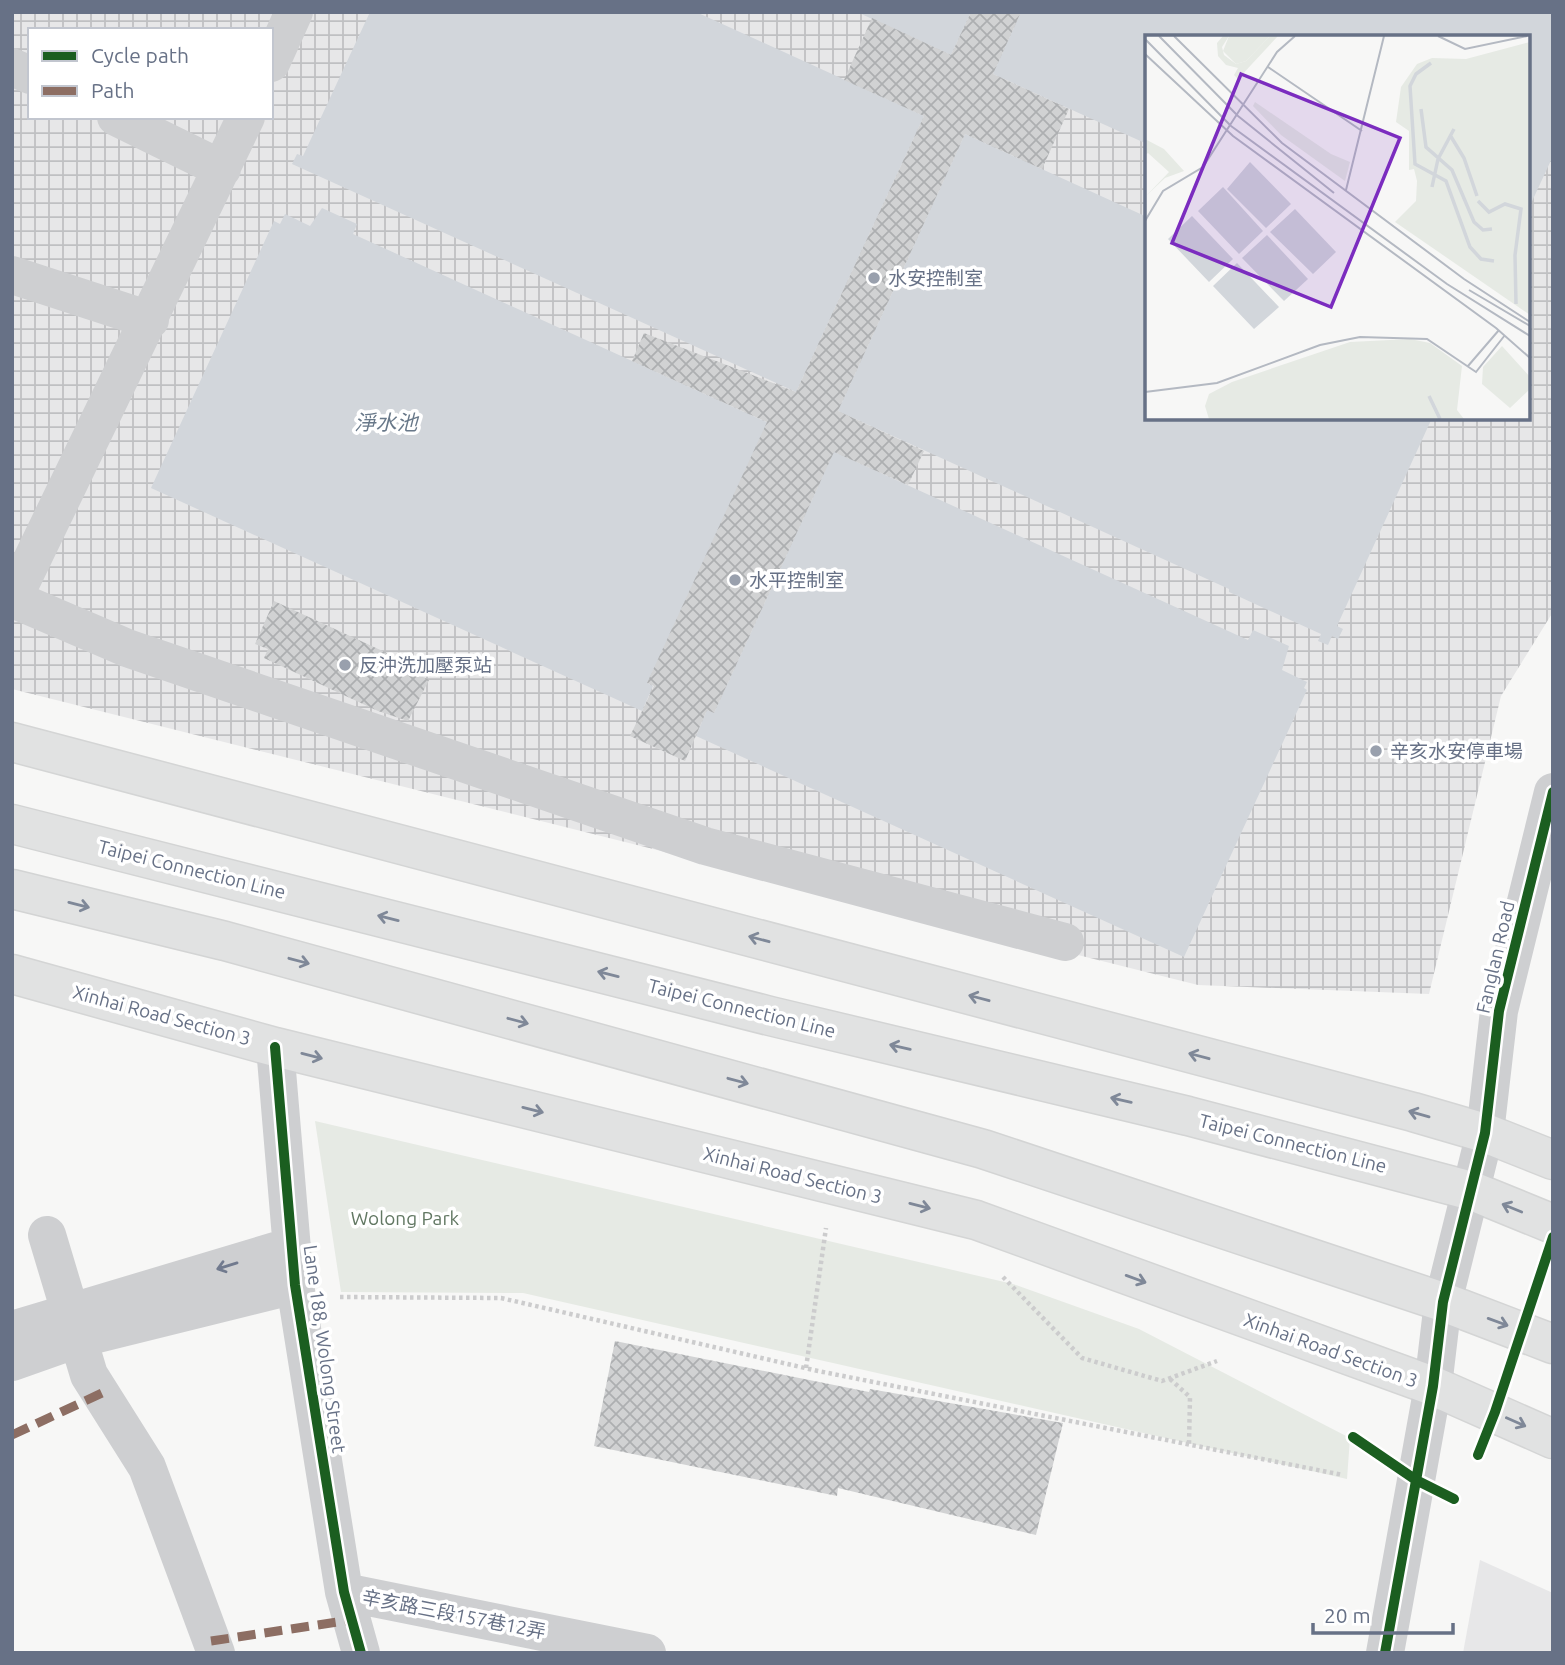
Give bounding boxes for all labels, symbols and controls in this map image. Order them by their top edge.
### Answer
legend [28,28,273,119]
inset map [1145,35,1530,420]
text: Cycle path [91,43,189,67]
text: Path [91,78,134,102]
place label: 水安控制室 [888,267,983,289]
marker: 水安控制室 [866,270,882,286]
water label: 淨水池 [355,410,419,434]
place label: 水平控制室 [749,569,844,591]
marker: 水平控制室 [727,572,743,588]
place label: 反沖洗加壓泵站 [359,654,492,676]
marker: 反沖洗加壓泵站 [337,657,353,673]
place label: 辛亥水安停車場 [1390,740,1523,762]
marker: 辛亥水安停車場 [1368,743,1384,759]
street label: Taipei Connection Line [96,835,288,903]
one-way arrow [67,899,89,912]
street label: Fanglan Road [1471,899,1519,1015]
one-way arrow [377,911,400,924]
one-way arrow [748,932,770,945]
one-way arrow [288,956,310,969]
one-way arrow [597,967,620,980]
street label: Taipei Connection Line [646,974,838,1042]
street label: Xinhai Road Section 3 [71,981,253,1049]
one-way arrow [968,990,990,1003]
one-way arrow [507,1016,529,1029]
one-way arrow [889,1040,912,1053]
one-way arrow [1188,1048,1210,1061]
one-way arrow [300,1050,323,1063]
one-way arrow [727,1076,749,1089]
one-way arrow [1111,1093,1133,1106]
one-way arrow [521,1104,544,1118]
one-way arrow [1408,1107,1431,1120]
street label: Taipei Connection Line [1197,1109,1389,1177]
street label: Xinhai Road Section 3 [701,1142,885,1208]
one-way arrow [909,1200,931,1213]
one-way arrow [1502,1200,1524,1213]
park label: Wolong Park [351,1207,460,1229]
street label: Lane 188, Wolong Street [299,1243,351,1455]
one-way arrow [216,1260,238,1273]
one-way arrow [1124,1274,1146,1286]
street label: Xinhai Road Section 3 [1241,1308,1421,1392]
one-way arrow [1487,1317,1509,1329]
one-way arrow [1504,1416,1526,1429]
street label: 辛亥路三段157巷12弄 [360,1585,548,1643]
scale bar [1313,1592,1453,1636]
text: 20 m [1324,1603,1371,1627]

